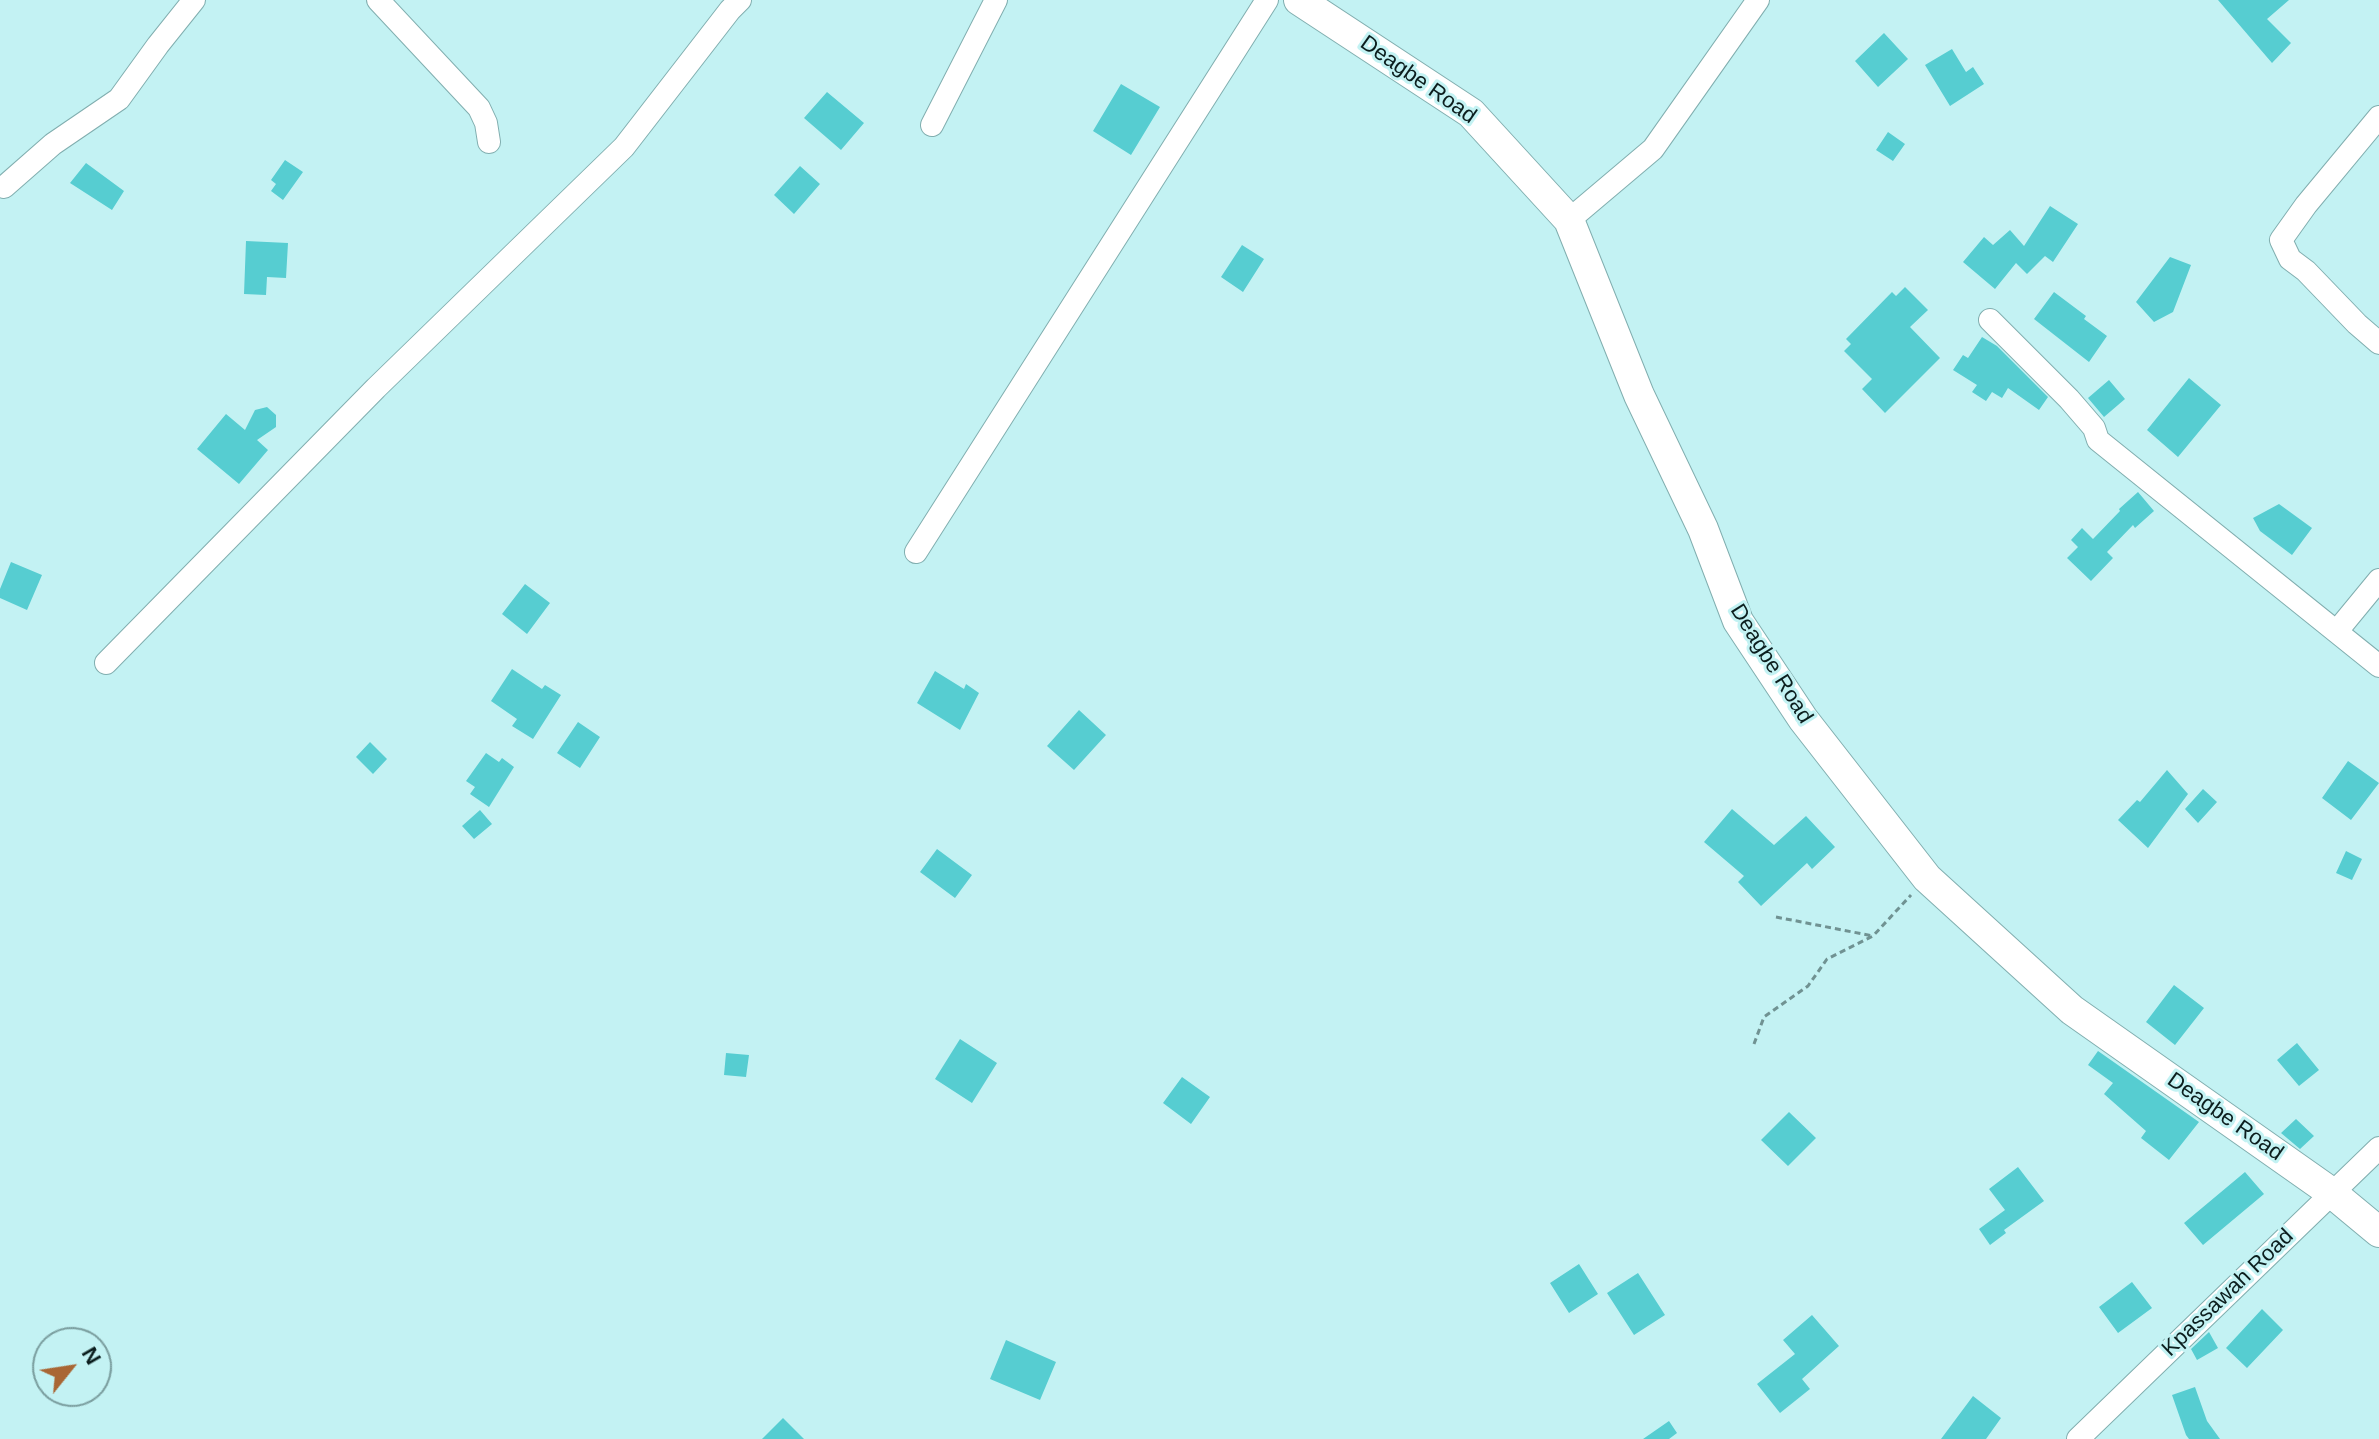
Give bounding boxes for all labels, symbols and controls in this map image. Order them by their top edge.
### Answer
street label: Deagbe Road [1355,30,1481,130]
street label: Deagbe Road [1724,599,1818,729]
street label: Deagbe Road [2162,1067,2288,1167]
street label: Kpassawah Road [2157,1224,2299,1362]
north arrow [32,1327,112,1407]
text: N [77,1343,106,1369]

